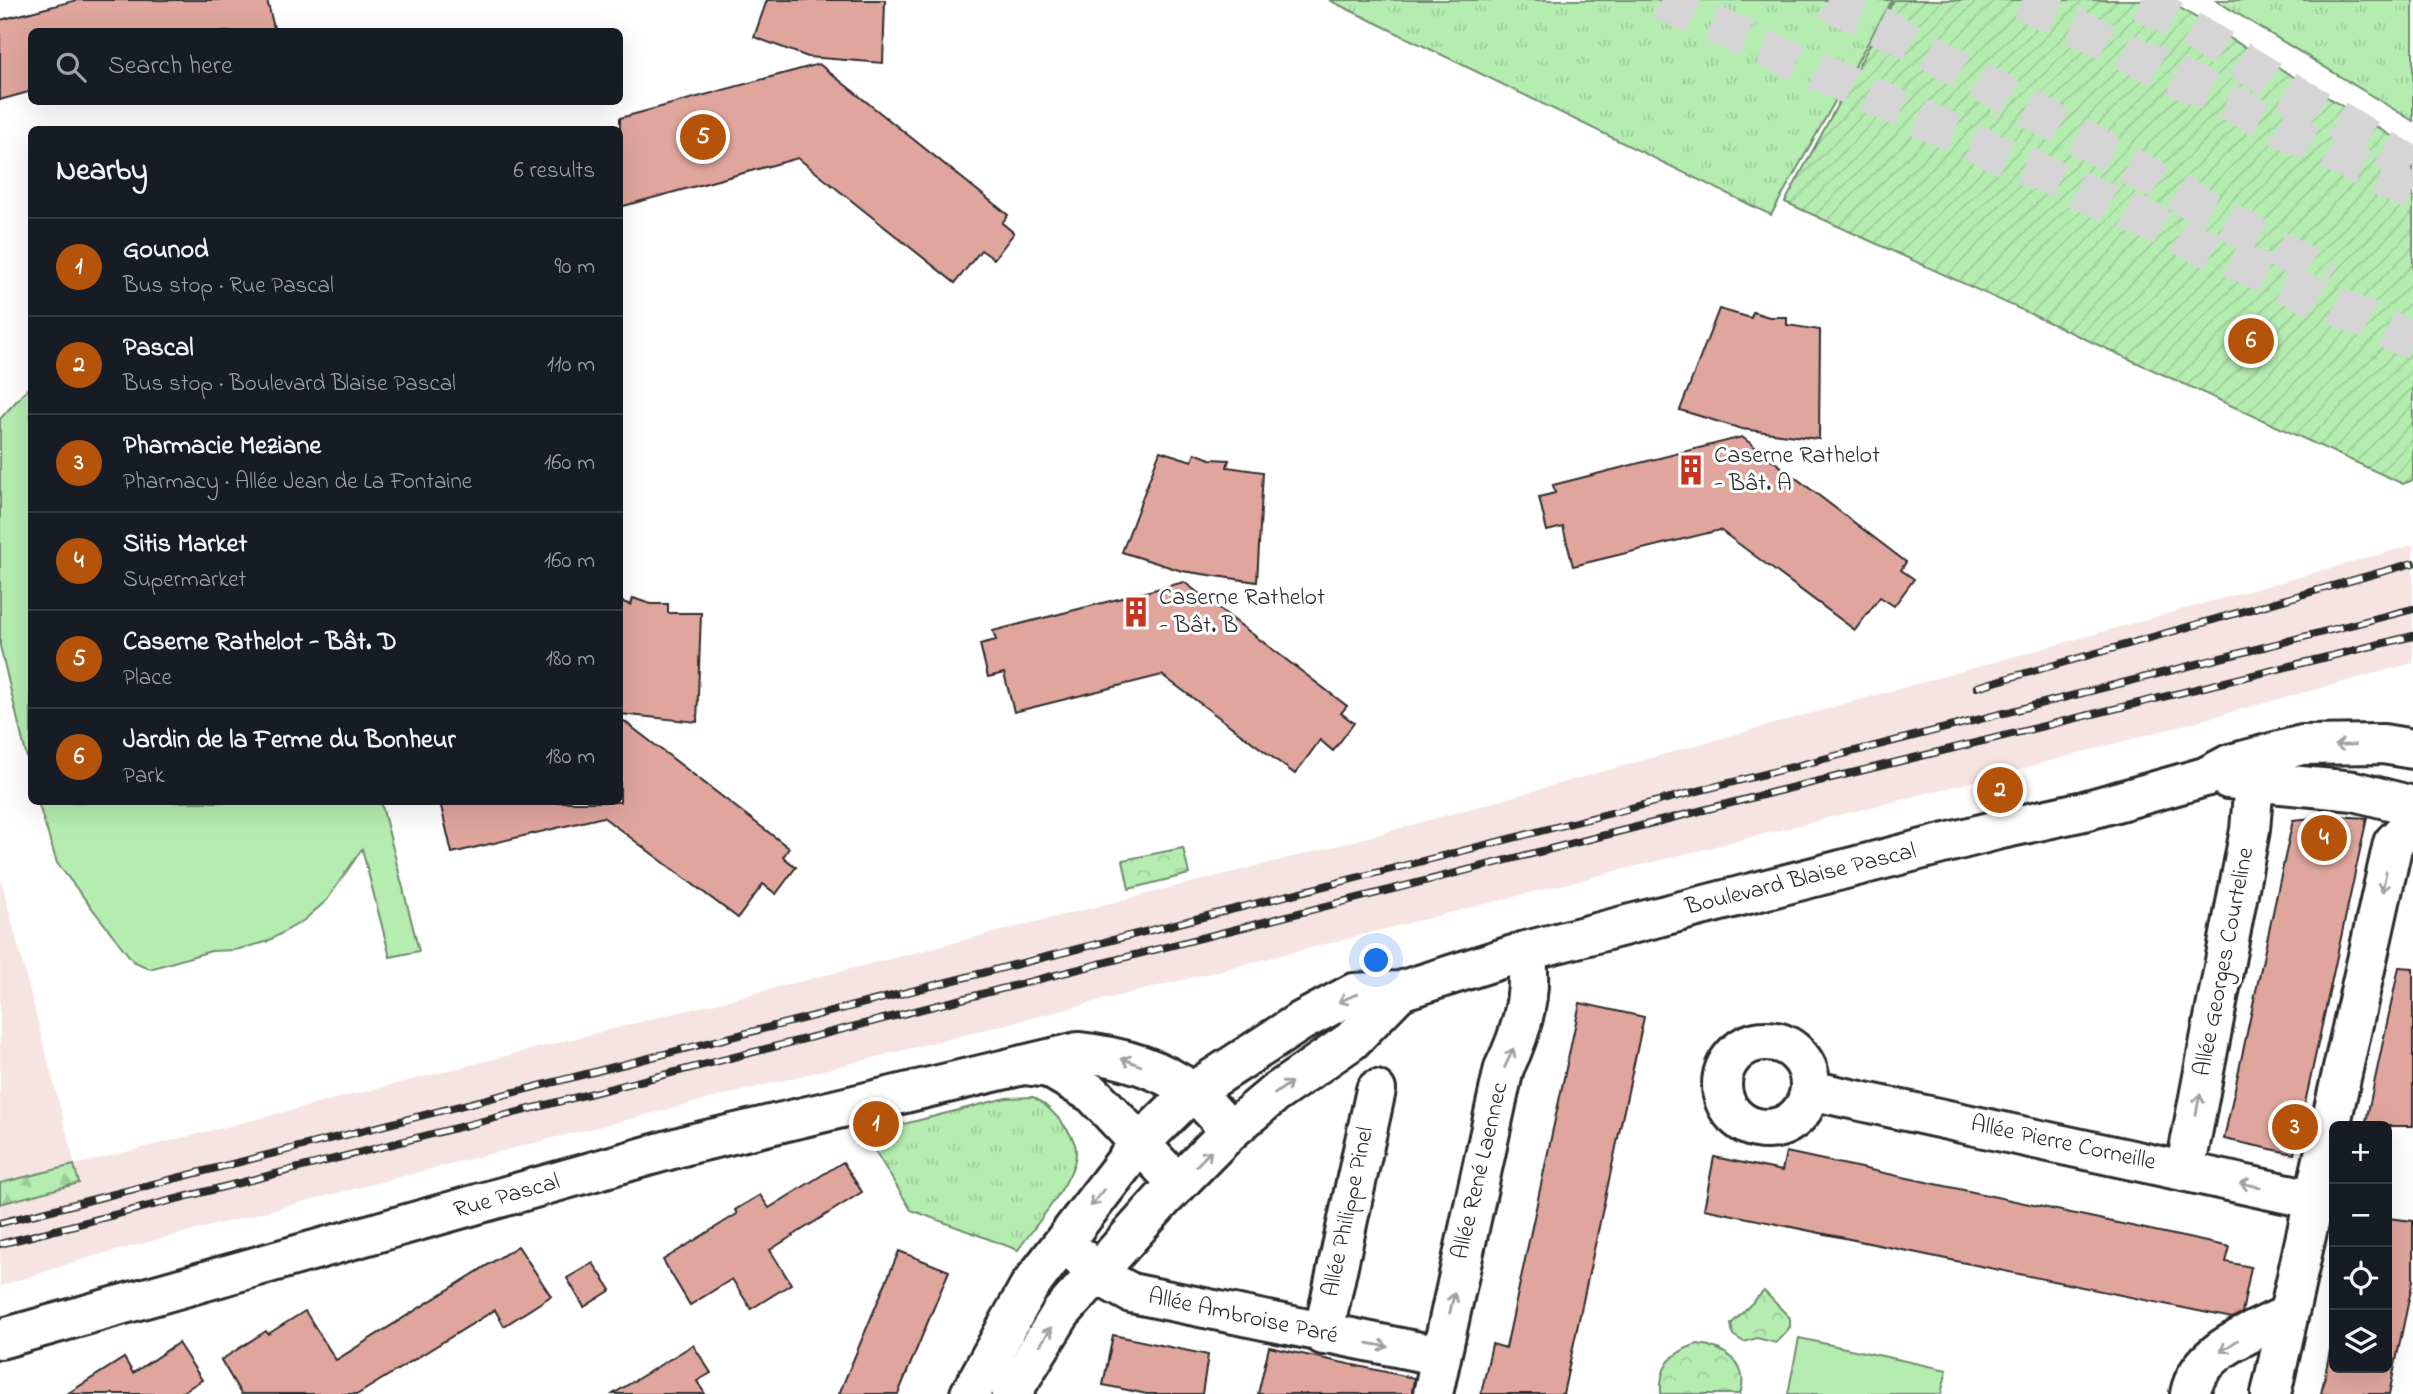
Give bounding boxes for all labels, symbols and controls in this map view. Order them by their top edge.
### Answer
search box [28,28,623,105]
icon: search [52,48,90,86]
text: Search here [108,48,233,86]
pin: 5 [680,111,726,163]
text: Nearby [56,150,148,194]
text: 6 results [514,155,595,188]
text: Gounod [123,232,209,270]
text: 1 [75,251,83,284]
text: 90 m [555,251,595,284]
text: Bus stop · Rue Pascal [123,270,334,303]
pin: 6 [2228,315,2274,367]
text: Pascal [123,330,194,368]
text: 2 [73,349,85,382]
text: 110 m [547,349,595,382]
text: Bus stop · Boulevard Blaise Pascal [123,368,456,401]
text: Pharmacie Meziane [123,428,321,466]
place label: Caserne Rathelot - Bât. A [1714,439,1880,502]
text: 3 [74,447,84,480]
text: 160 m [544,447,595,480]
building icon: Caserne Rathelot - Bât. A [1674,453,1708,487]
text: Pharmacy · Allée Jean de La Fontaine [123,466,472,499]
text: Sitis Market [123,526,247,564]
text: 4 [74,545,84,578]
text: 160 m [544,545,595,578]
text: Supermarket [123,564,246,597]
place label: Caserne Rathelot - Bât. B [1159,581,1325,644]
building icon: Caserne Rathelot - Bât. B [1119,595,1153,629]
text: Caserne Rathelot - Bât. D [123,624,397,662]
text: 5 [72,643,86,676]
text: 180 m [546,643,595,676]
text: Place [123,662,172,695]
text: Jardin de la Ferme du Bonheur [123,722,456,760]
one-way arrow [2334,738,2357,751]
text: 6 [74,741,84,774]
text: 180 m [546,741,595,774]
text: Park [123,760,165,793]
pin: 2 [1977,764,2023,816]
pin: 4 [2301,812,2347,864]
street label: Boulevard Blaise Pascal [1681,834,1920,926]
street label: Allée Georges Courteline [2186,844,2264,1079]
one-way arrow [2377,870,2391,893]
your location [1359,943,1393,977]
one-way arrow [1338,992,1359,1005]
one-way arrow [1503,1048,1516,1069]
one-way arrow [1121,1054,1143,1067]
street label: Allée René Laennec [1444,1079,1518,1263]
one-way arrow [1273,1081,1292,1095]
one-way arrow [2191,1093,2205,1116]
pin: 1 [853,1098,899,1150]
pin: 3 [2272,1101,2318,1153]
street label: Allée Pierre Corneille [1967,1107,2159,1181]
map controls [2329,1121,2392,1373]
button: + [2329,1121,2392,1184]
street label: Allée Philippe Pinel [1314,1124,1384,1300]
one-way arrow [1195,1149,1212,1166]
street label: Rue Pascal [450,1165,564,1229]
one-way arrow [2239,1178,2262,1191]
button: − [2329,1184,2392,1247]
one-way arrow [1089,1189,1104,1207]
button: locate [2329,1247,2392,1310]
street label: Allée Ambroise Paré [1145,1280,1341,1354]
one-way arrow [1445,1292,1459,1315]
button: layers [2329,1310,2392,1373]
one-way arrow [1040,1326,1054,1346]
one-way arrow [1366,1339,1389,1352]
one-way arrow [2220,1339,2239,1353]

